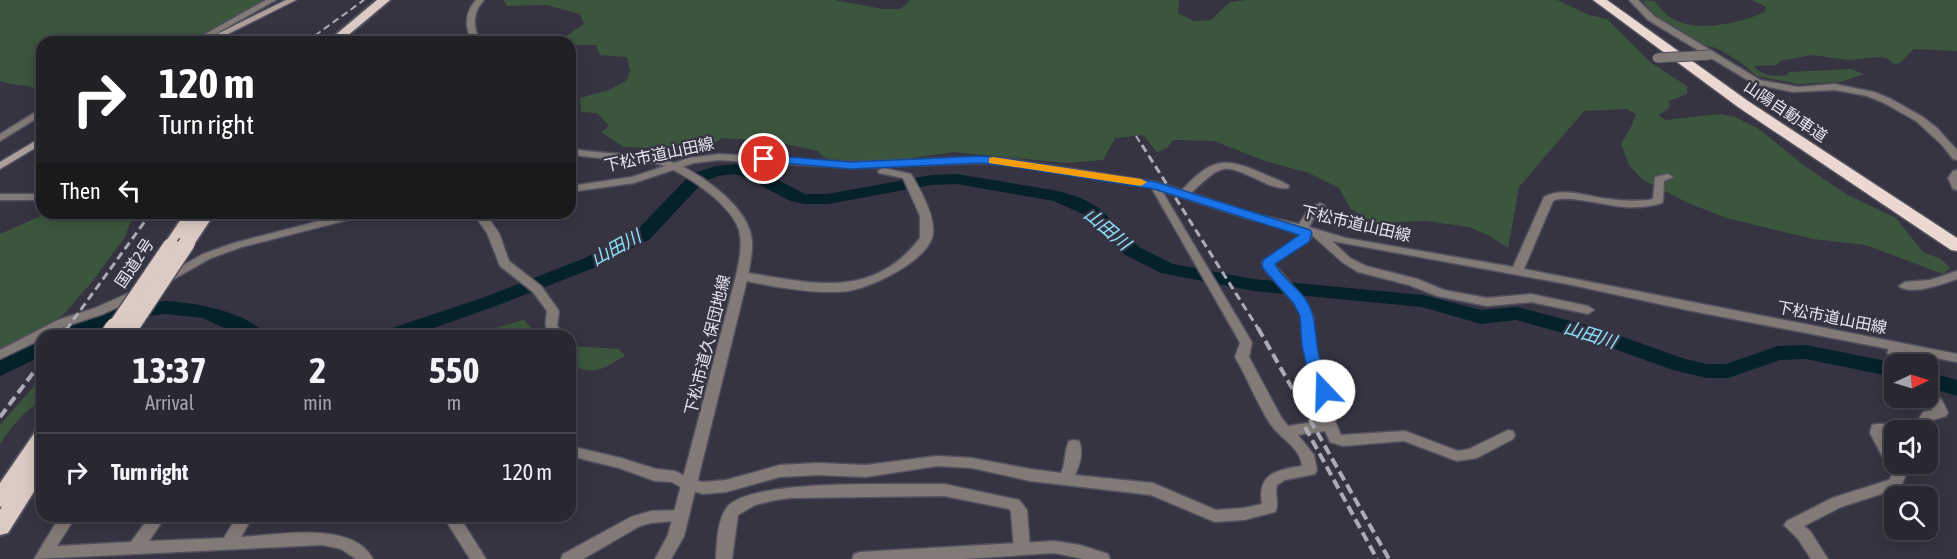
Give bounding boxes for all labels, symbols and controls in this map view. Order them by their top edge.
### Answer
text: 120 m [159,59,254,107]
icon: right [60,60,138,138]
street label: 山陽自動車道 [1741,77,1831,145]
text: Turn right [159,109,254,140]
pin [738,133,789,184]
street label: 下松市道山田線 [602,134,716,174]
icon: arrive [747,142,780,175]
icon: left [113,174,146,207]
text: Then [60,178,101,204]
street label: 下松市道山田線 [1299,202,1413,244]
water label: 山田川 [1080,203,1136,255]
water label: 山田川 [587,224,646,270]
street label: 国道2号 [111,235,157,291]
street label: 下松市道久保団地線 [681,273,733,417]
street label: 下松市道山田線 [1775,297,1889,337]
water label: 山田川 [1561,317,1621,353]
text: 13:37 [133,349,207,391]
text: 2 [309,349,326,391]
text: 550 [429,349,479,391]
north arrow [1884,354,1938,408]
map controls [1884,354,1938,540]
position arrow [1292,359,1356,423]
text: Arrival [145,391,194,414]
text: min [303,391,332,414]
text: m [447,391,461,414]
button: sound [1884,420,1938,474]
icon: right [60,456,93,489]
text: Turn right [111,459,188,485]
text: 120 m [502,459,552,485]
button: search [1884,486,1938,540]

